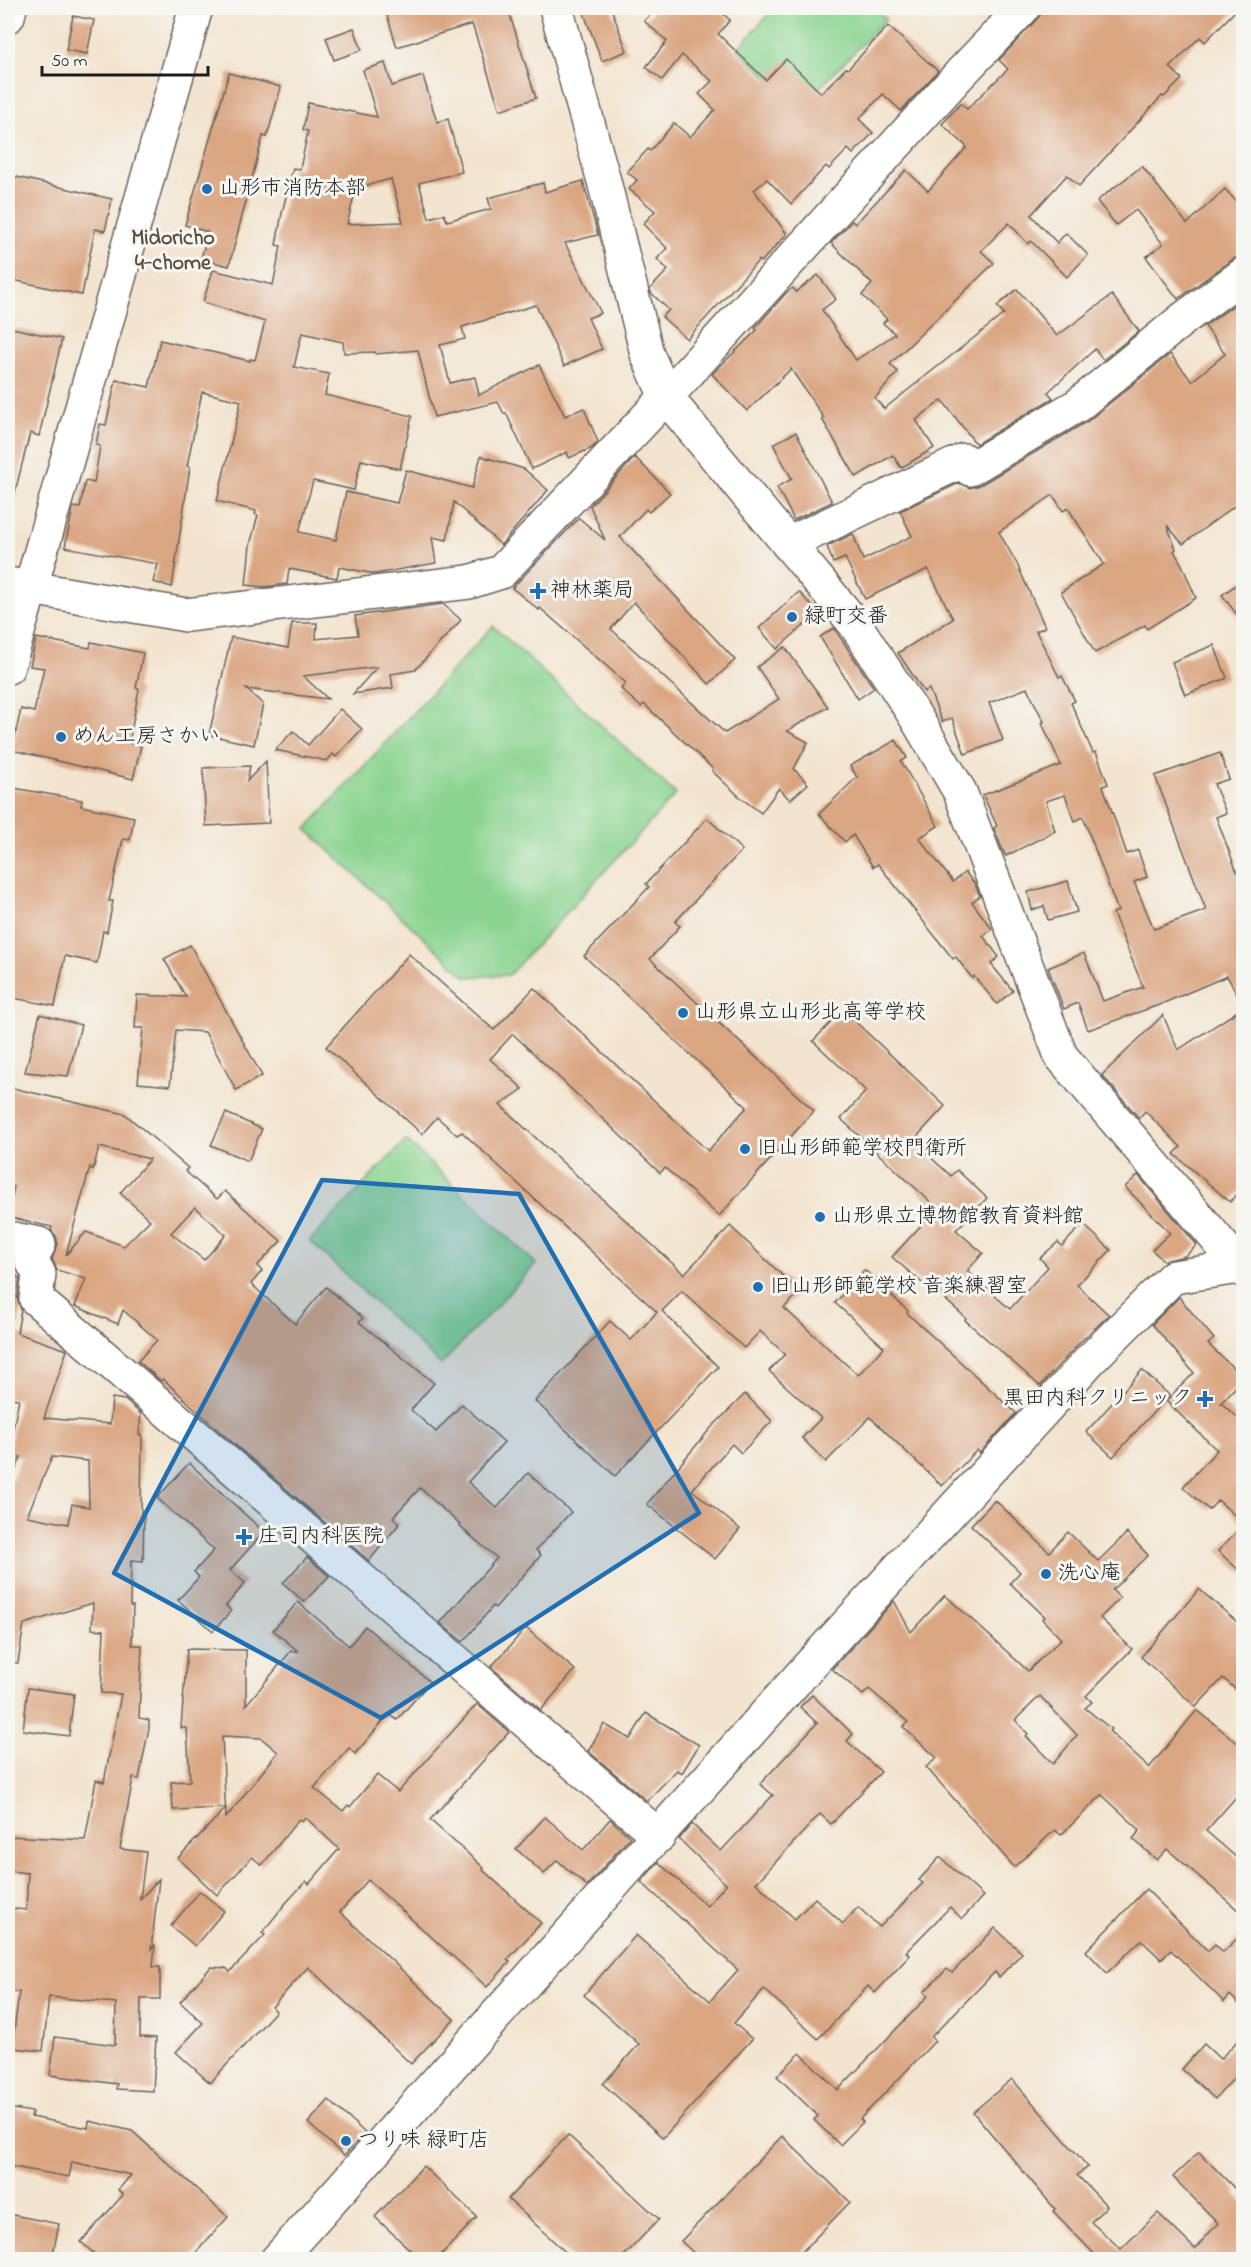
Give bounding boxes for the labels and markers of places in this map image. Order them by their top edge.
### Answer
place label: 山形市消防本部 [219,174,366,204]
marker: 山形市消防本部 [200,182,214,196]
place label: 神林薬局 [550,576,634,606]
marker: 神林薬局 [531,584,545,598]
place label: 緑町交番 [804,602,888,632]
marker: 緑町交番 [785,610,799,624]
place label: めん工房さかい [73,722,220,752]
marker: めん工房さかい [54,730,68,744]
place label: 山形県立山形北高等学校 [695,998,926,1028]
marker: 山形県立山形北高等学校 [676,1006,690,1020]
place label: 旧山形師範学校門衛所 [757,1134,967,1164]
marker: 旧山形師範学校門衛所 [738,1142,752,1156]
place label: 山形県立博物館教育資料館 [832,1202,1084,1232]
marker: 山形県立博物館教育資料館 [813,1210,827,1224]
place label: 旧山形師範学校 音楽練習室 [770,1272,1027,1302]
marker: 旧山形師範学校 音楽練習室 [751,1280,765,1294]
place label: 黒田内科クリニック [1003,1384,1192,1414]
marker: 黒田内科クリニック [1196,1390,1214,1408]
place label: 庄司内科医院 [258,1522,384,1552]
marker: 庄司内科医院 [235,1528,253,1546]
place label: 洗心庵 [1058,1559,1121,1589]
marker: 洗心庵 [1039,1567,1053,1581]
place label: つり味 緑町店 [358,2126,489,2156]
marker: つり味 緑町店 [339,2134,353,2148]

